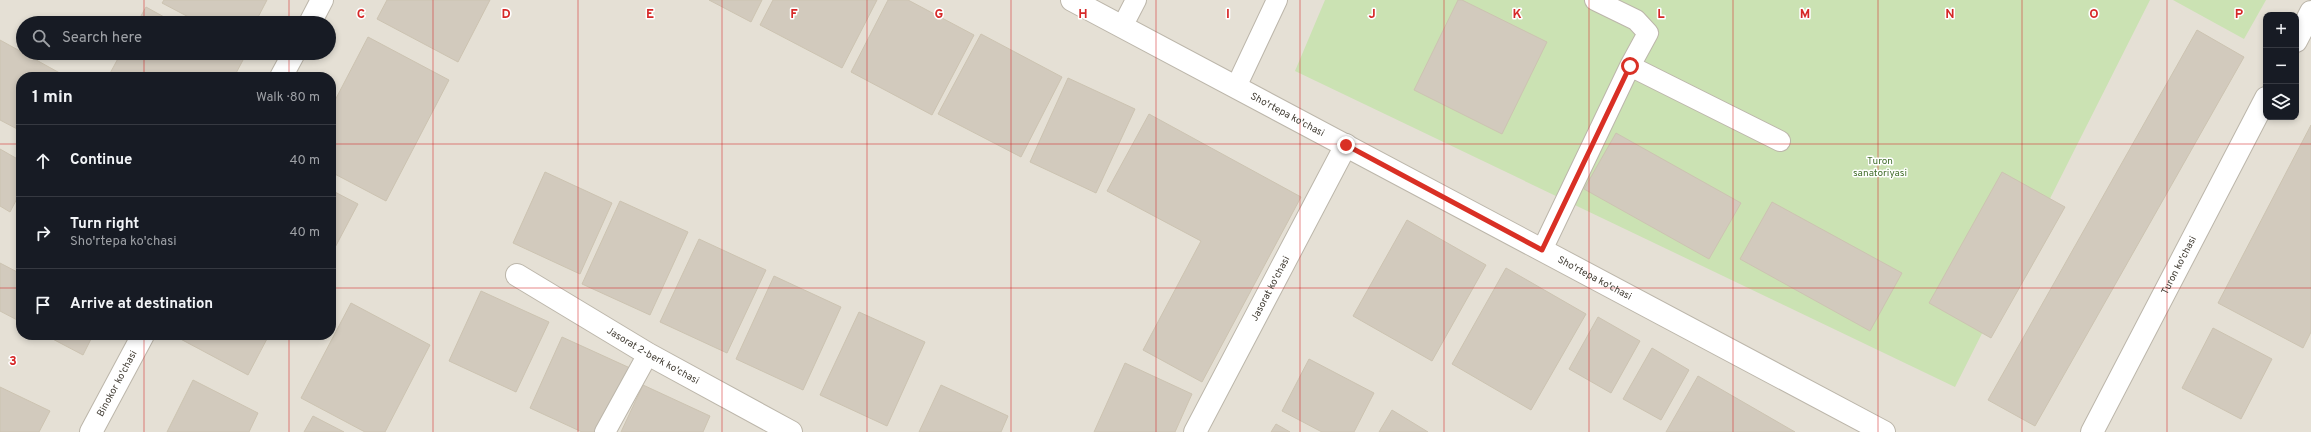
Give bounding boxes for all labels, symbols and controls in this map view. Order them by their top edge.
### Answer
text: C [357,7,365,23]
text: D [501,7,511,23]
text: E [646,7,654,23]
text: F [790,7,798,23]
text: G [935,7,944,23]
text: H [1078,7,1088,23]
text: I [1226,7,1230,23]
text: J [1368,7,1376,23]
text: K [1512,7,1522,23]
text: L [1657,7,1665,23]
text: M [1800,7,1810,23]
text: N [1945,7,1955,23]
text: O [2089,7,2099,23]
text: P [2235,7,2244,23]
map controls [2263,12,2299,120]
button: + [2263,12,2299,48]
search box [16,16,336,60]
icon: search [30,27,52,49]
text: Search here [62,29,142,48]
button: − [2263,48,2299,84]
route start [1621,57,1639,75]
button: layers [2263,84,2299,120]
text: 1 min [32,87,73,109]
text: Walk · 80 m [256,90,320,106]
street label: Sho'rtepa ko'chasi [1248,90,1327,140]
route end [1337,136,1355,154]
icon: ahead [32,150,54,172]
text: Continue [70,151,132,170]
text: 40 m [290,153,320,169]
park label: Turon sanatoriyasi [1853,155,1907,180]
text: Turn right [70,215,139,234]
icon: right [32,222,54,244]
text: 40 m [290,225,320,241]
text: Sho'rtepa ko'chasi [70,234,177,250]
street label: Turon ko'chasi [2158,234,2199,297]
street label: Sho'rtepa ko'chasi [1555,253,1634,303]
street label: Jasorat ko'chasi [1248,254,1293,323]
icon: arrive [32,294,54,316]
text: Arrive at destination [70,295,213,314]
street label: Jasorat 2-berk ko'chasi [604,324,701,387]
street label: Binokor ko'chasi [94,348,140,419]
text: 3 [9,354,17,370]

